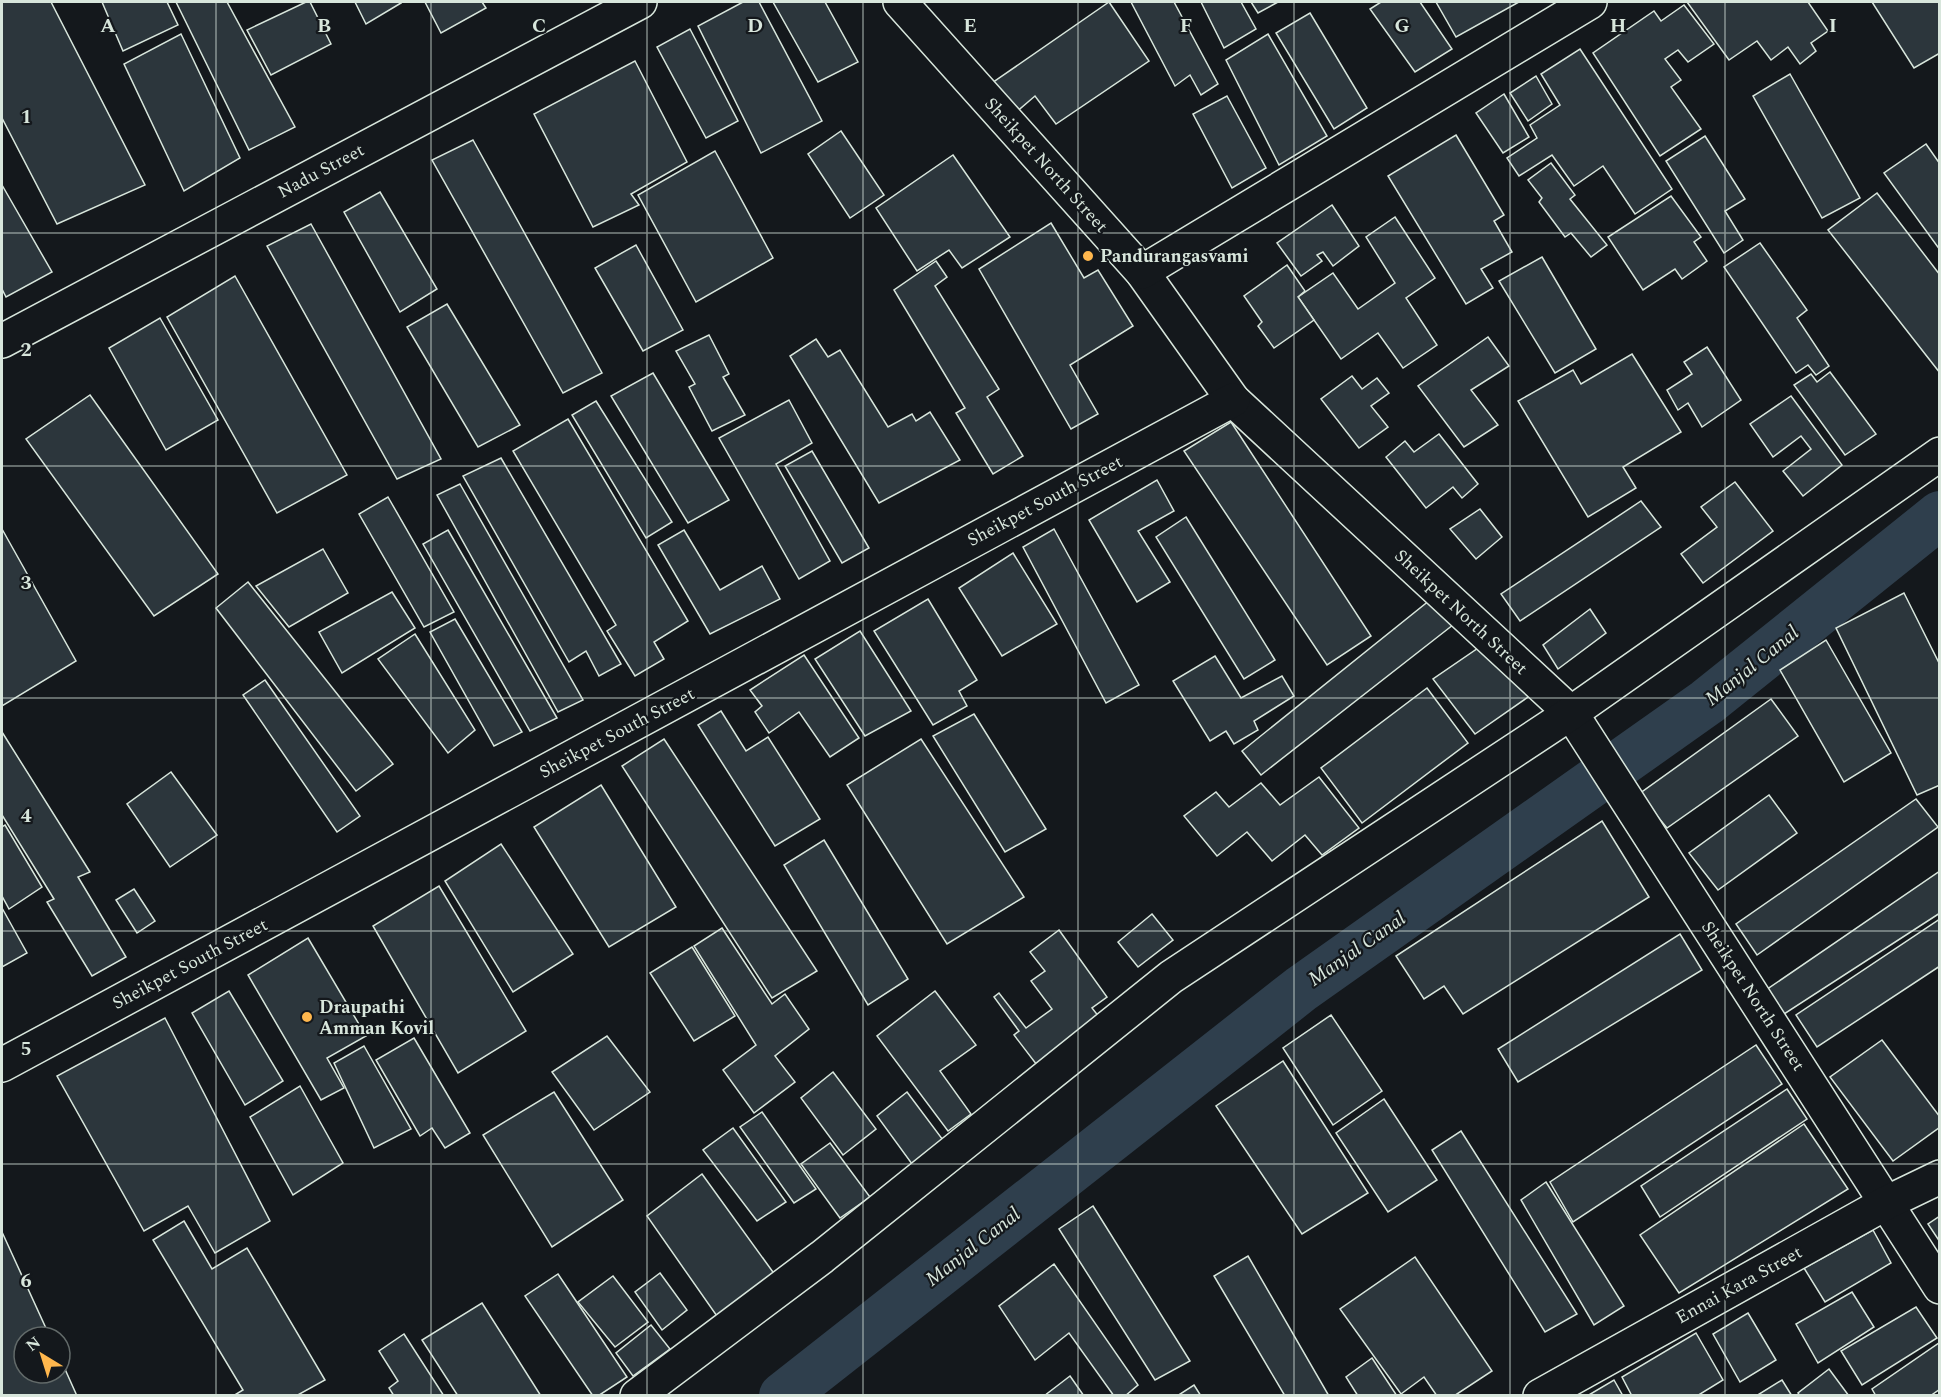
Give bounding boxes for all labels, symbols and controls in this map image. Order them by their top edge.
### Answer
text: A [100,11,116,41]
text: B [317,11,331,41]
text: C [532,11,546,41]
text: D [747,11,763,41]
text: E [963,11,977,41]
text: F [1180,11,1192,41]
text: G [1394,11,1410,41]
text: H [1610,11,1626,41]
text: I [1829,11,1837,41]
street label: Sheikpet North Street [978,91,1114,239]
text: 1 [20,102,32,132]
street label: Nadu Street [273,137,369,205]
place label: Pandurangasvami [1100,243,1248,270]
marker: Pandurangasvami [1081,249,1095,263]
text: 2 [20,335,32,365]
street label: Sheikpet South Street [962,449,1128,553]
street label: Sheikpet North Street [1388,543,1534,681]
text: 3 [20,568,32,598]
water label: Manjal Canal [1698,619,1806,713]
street label: Sheikpet South Street [534,681,700,785]
text: 4 [20,801,32,831]
water label: Manjal Canal [1302,904,1412,994]
street label: Sheikpet South Street [107,912,273,1016]
street label: Sheikpet North Street [1694,916,1812,1076]
place label: Draupathi Amman Kovil [319,994,434,1042]
marker: Draupathi Amman Kovil [300,1010,314,1024]
text: 5 [20,1034,32,1064]
water label: Manjal Canal [919,1200,1027,1294]
street label: Ennai Kara Street [1671,1239,1807,1331]
text: 6 [20,1266,32,1296]
north arrow [12,1325,72,1385]
text: N [21,1330,46,1357]

